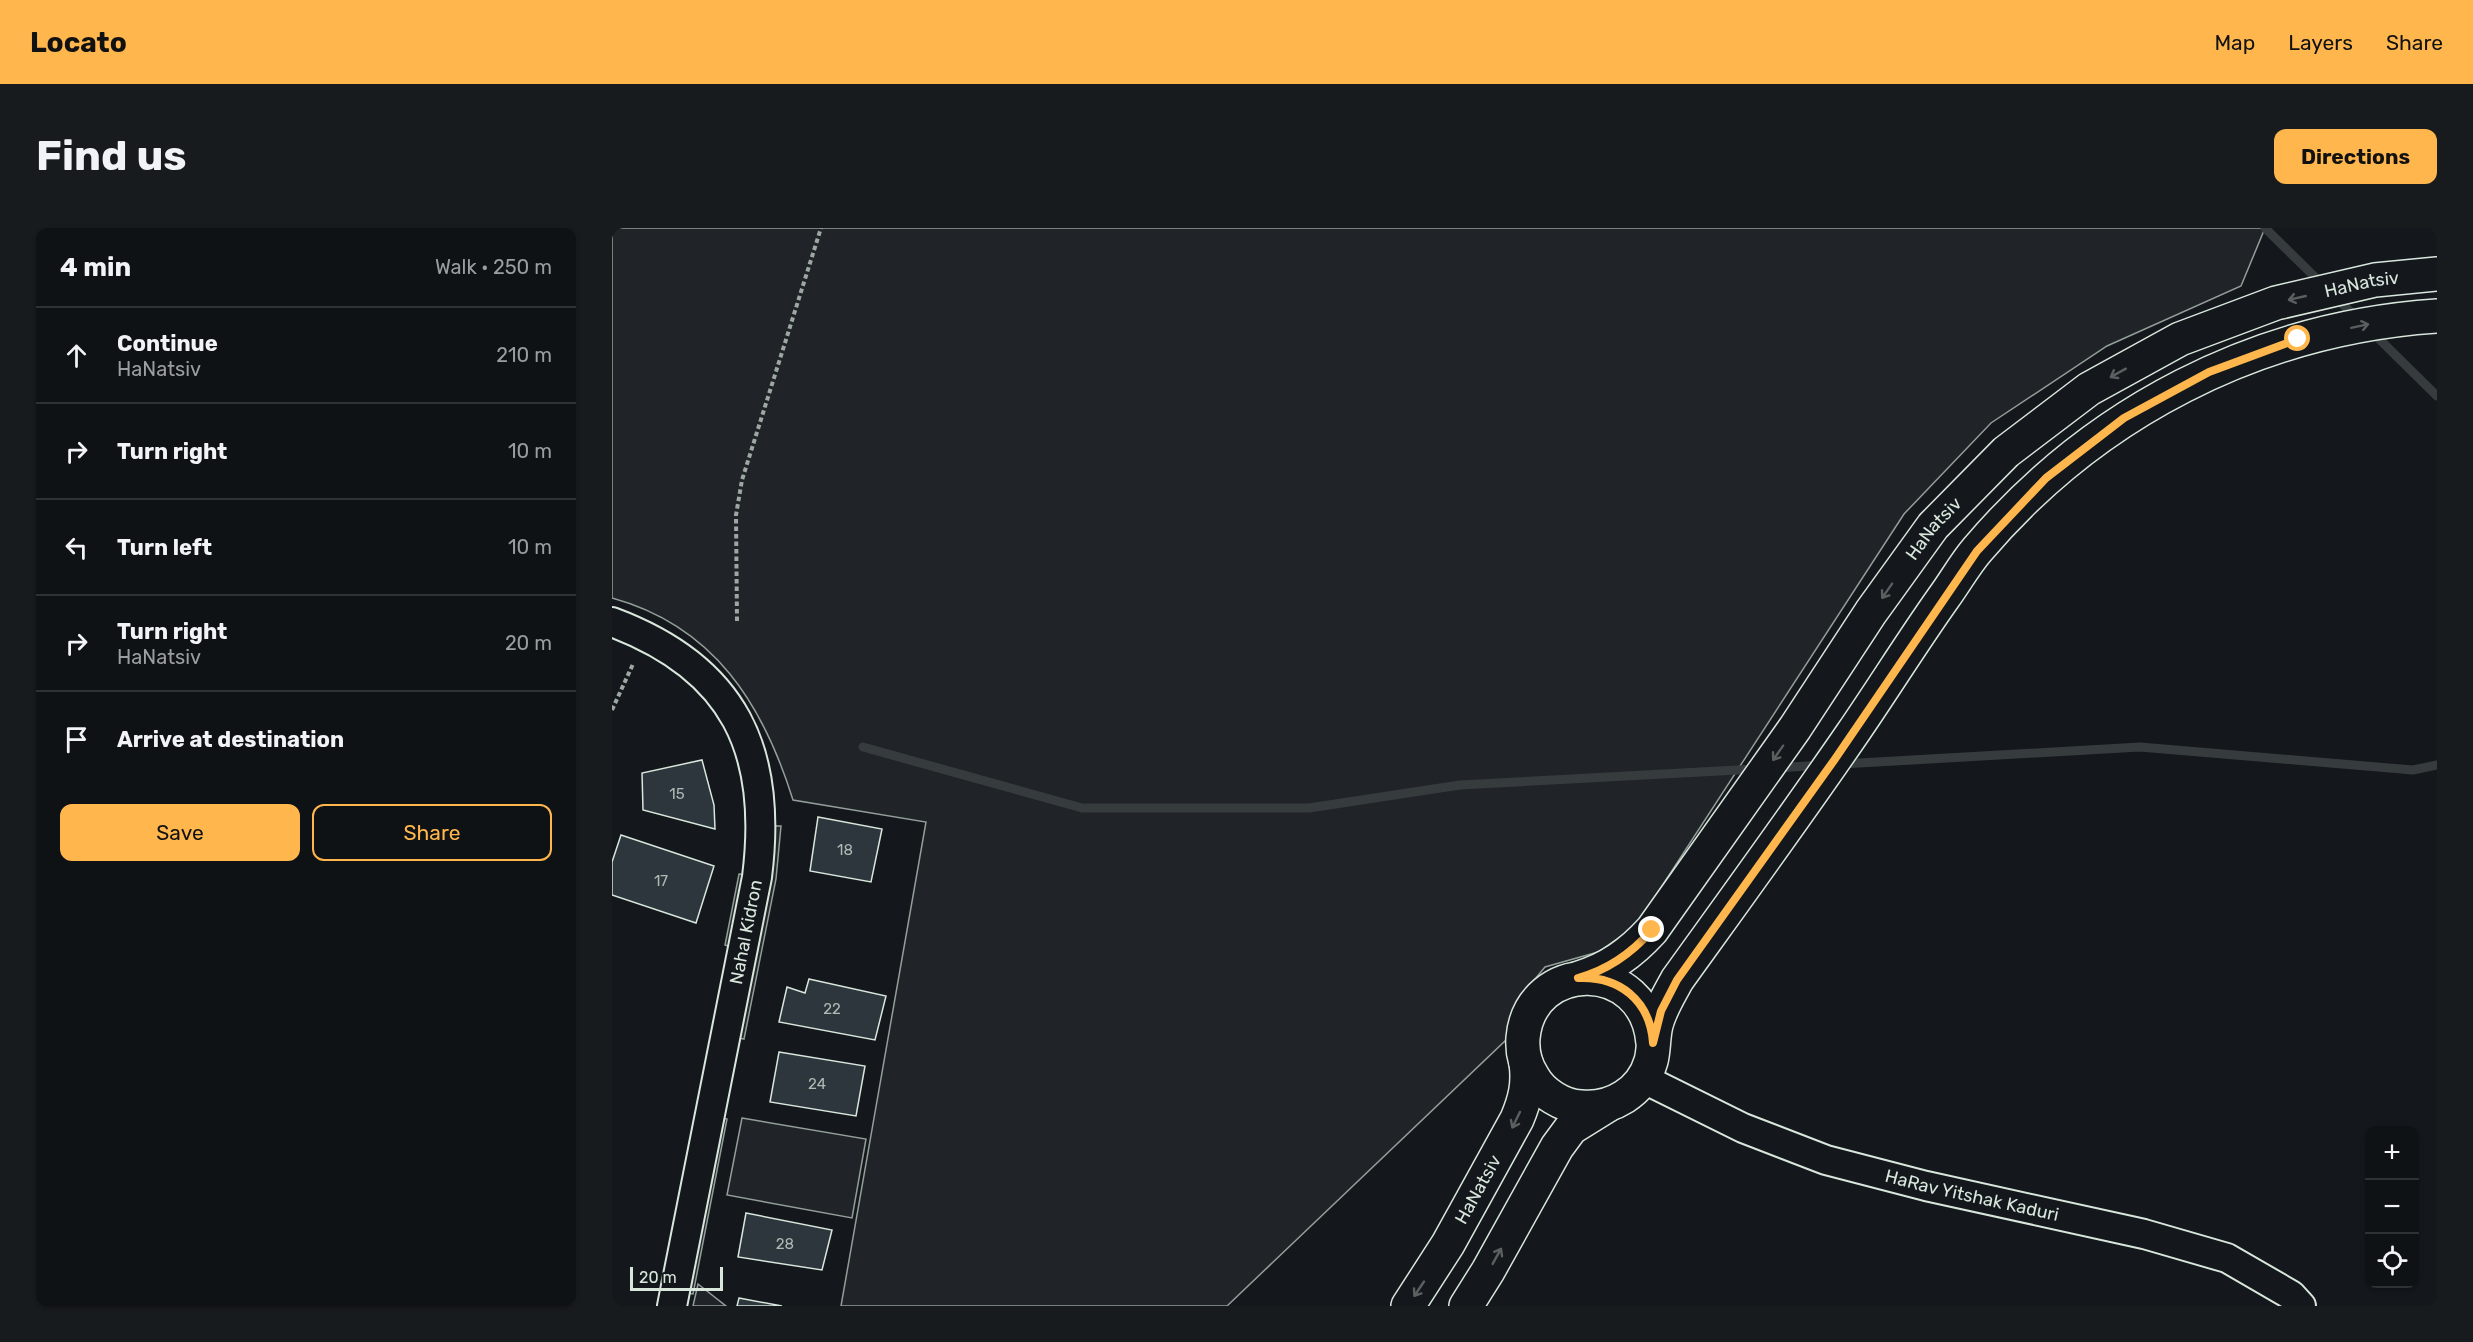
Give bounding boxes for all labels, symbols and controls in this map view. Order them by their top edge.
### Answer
text: Locato [30,26,127,59]
text: Map [2214,30,2255,55]
text: Layers [2288,30,2353,55]
text: Share [2386,30,2443,55]
button: Directions [2274,129,2437,184]
text: Find us [36,131,187,181]
text: 4 min [60,252,131,283]
text: Walk · 250 m [435,255,552,279]
street label: HaNatsiv [2322,267,2400,302]
one-way arrow [2288,292,2307,304]
one-way arrow [2350,319,2369,331]
route start [2284,325,2310,351]
text: Continue [117,330,218,357]
icon: ahead [60,339,93,372]
text: 210 m [496,343,552,367]
text: HaNatsiv [117,357,201,381]
one-way arrow [2110,367,2127,379]
icon: right [60,435,93,468]
text: Turn right [117,438,227,465]
text: 10 m [508,439,552,463]
street label: HaNatsiv [1901,492,1966,564]
icon: left [60,531,93,564]
text: Turn left [117,534,212,561]
text: 10 m [508,535,552,559]
one-way arrow [1880,583,1893,599]
text: Turn right [117,618,227,645]
icon: right [60,627,93,660]
text: 20 m [505,631,552,655]
text: HaNatsiv [117,645,201,669]
icon: arrive [60,723,93,756]
text: Arrive at destination [117,726,344,753]
one-way arrow [1772,744,1784,760]
house number: 15 [669,785,685,803]
button: Save [60,804,300,861]
button: Share [312,804,552,861]
house number: 18 [837,841,853,859]
house number: 17 [654,872,668,890]
street label: Nahal Kidron [725,878,767,986]
route end [1638,916,1664,942]
house number: 22 [823,1000,841,1018]
house number: 24 [808,1075,826,1093]
one-way arrow [1510,1110,1522,1128]
map controls [2365,1126,2419,1288]
button: + [2365,1126,2419,1180]
street label: HaNatsiv [1450,1151,1506,1228]
street label: HaRav Yitshak Kaduri [1883,1165,2061,1226]
button: − [2365,1180,2419,1234]
button: locate [2365,1234,2419,1288]
house number: 28 [776,1235,794,1253]
one-way arrow [1491,1248,1503,1265]
scale bar [630,1264,723,1292]
text: 20 m [639,1268,677,1287]
one-way arrow [1413,1280,1426,1297]

